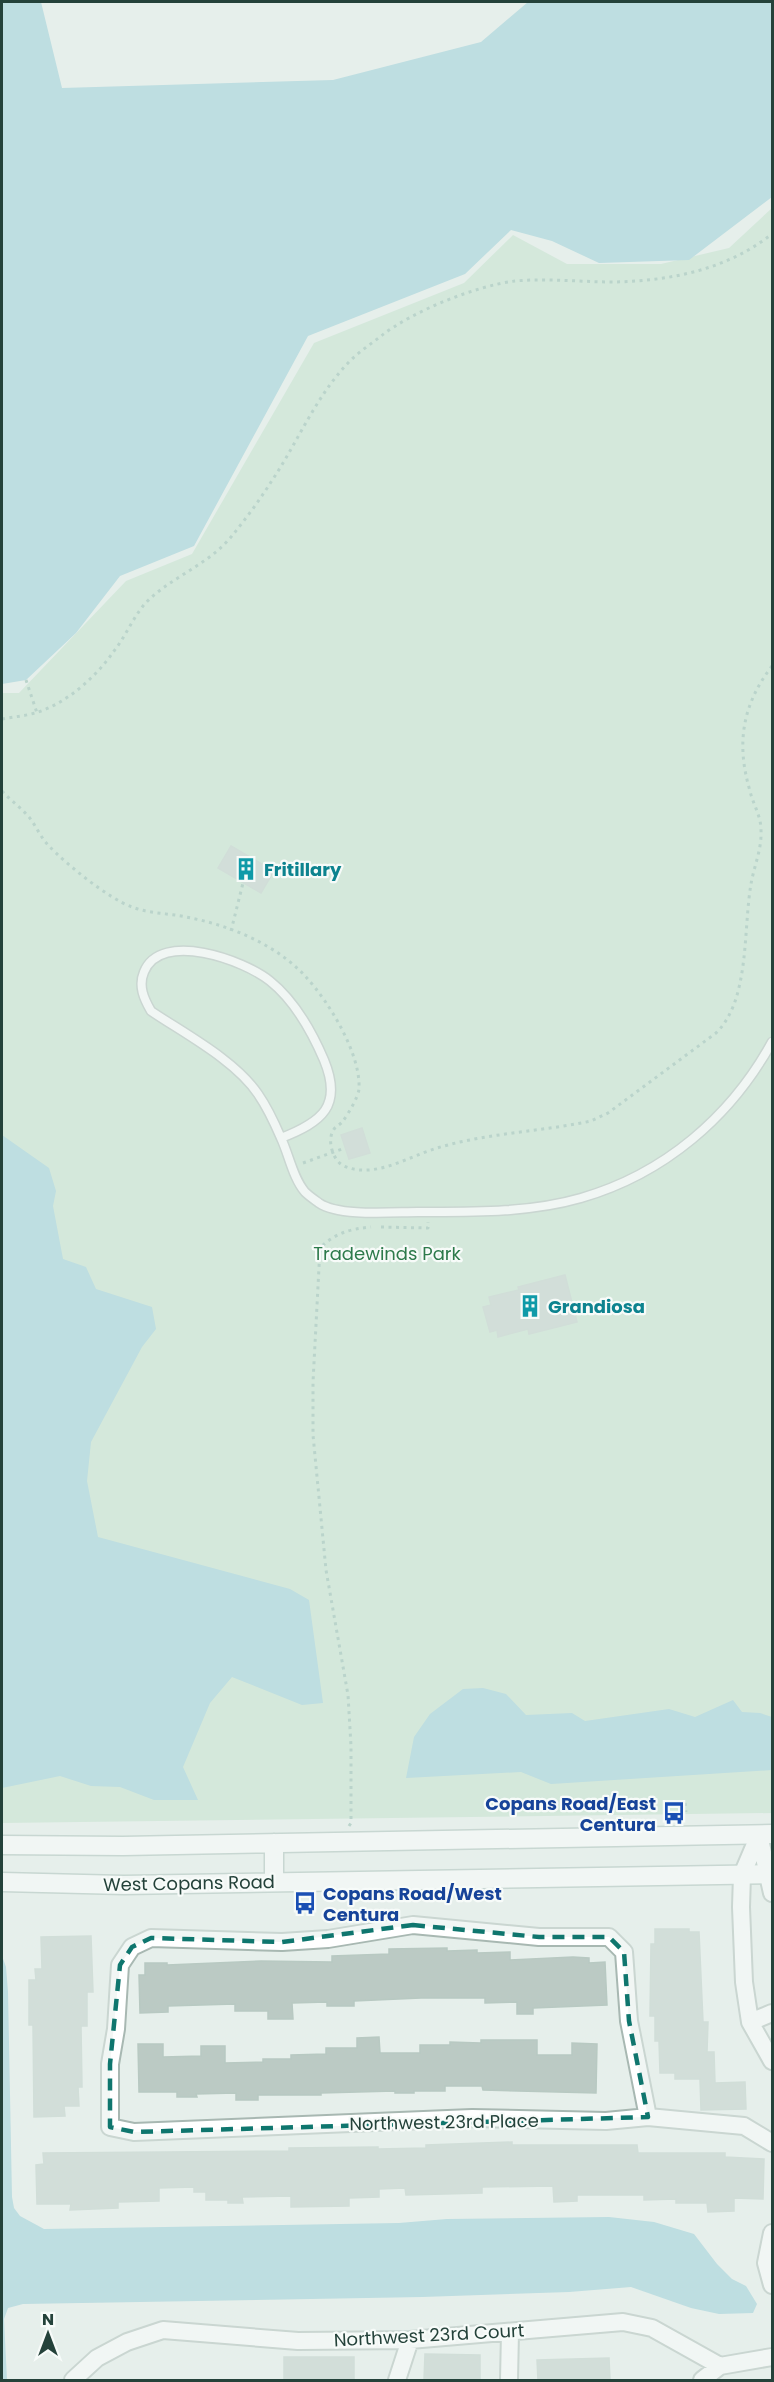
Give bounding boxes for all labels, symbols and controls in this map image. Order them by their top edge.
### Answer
building icon: Fritillary [233,856,259,882]
place label: Fritillary [264,857,342,882]
park label: Tradewinds Park [313,1241,462,1266]
building icon: Grandiosa [517,1293,543,1319]
place label: Grandiosa [548,1294,645,1319]
place label: Copans Road/East Centura [485,1791,656,1837]
bus stop icon: Copans Road/East Centura [661,1800,687,1826]
street label: West Copans Road [103,1869,275,1897]
place label: Copans Road/West Centura [323,1881,502,1927]
bus stop icon: Copans Road/West Centura [292,1890,318,1916]
street label: Northwest 23rd Place [349,2108,539,2136]
north arrow [18,2304,78,2364]
text: N [42,2308,54,2331]
street label: Northwest 23rd Court [333,2318,525,2352]

